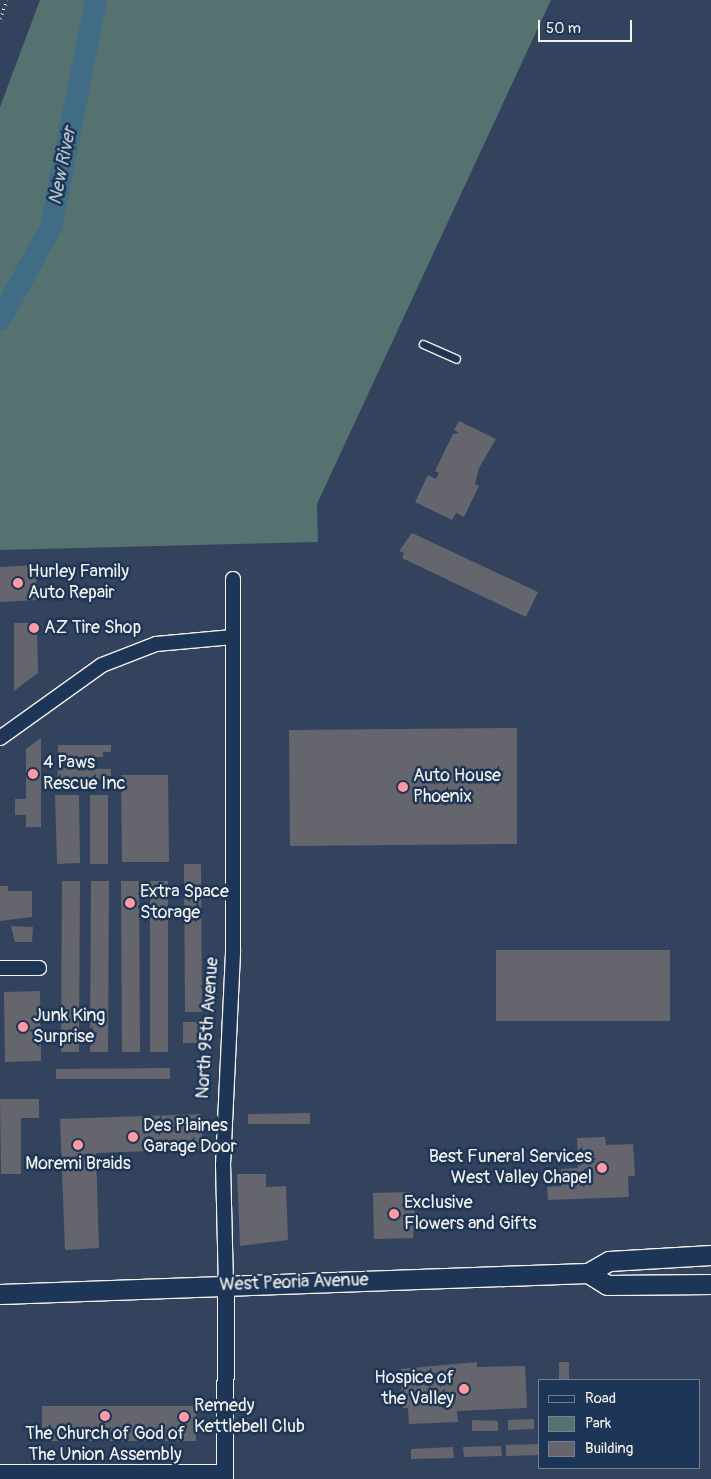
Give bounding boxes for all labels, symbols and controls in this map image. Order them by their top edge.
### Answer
scale bar [541,10,635,42]
text: 50 m [546,19,581,38]
water label: New River [44,125,82,207]
place label: Hurley Family Auto Repair [28,562,129,604]
marker: Hurley Family Auto Repair [12,577,24,589]
place label: AZ Tire Shop [44,617,141,639]
marker: AZ Tire Shop [28,622,40,634]
place label: 4 Paws Rescue Inc [43,753,126,796]
place label: Auto House Phoenix [413,766,501,809]
marker: 4 Paws Rescue Inc [27,768,39,780]
marker: Auto House Phoenix [397,781,409,793]
place label: Extra Space Storage [140,882,229,924]
marker: Extra Space Storage [124,897,136,909]
street label: North 95th Avenue [192,957,224,1099]
place label: Junk King Surprise [33,1006,105,1048]
marker: Junk King Surprise [17,1021,29,1033]
place label: Des Plaines Garage Door [143,1116,237,1158]
marker: Des Plaines Garage Door [127,1131,139,1143]
marker: Moremi Braids [72,1139,84,1151]
place label: Best Funeral Services West Valley Chapel [429,1147,592,1190]
place label: Moremi Braids [25,1153,131,1175]
marker: Best Funeral Services West Valley Chapel [596,1162,608,1174]
place label: Exclusive Flowers and Gifts [404,1193,536,1236]
marker: Exclusive Flowers and Gifts [388,1208,400,1220]
street label: West Peoria Avenue [219,1270,369,1296]
place label: Hospice of the Valley [374,1368,454,1410]
legend [538,1379,701,1469]
marker: Hospice of the Valley [458,1383,470,1395]
text: Road [585,1389,616,1408]
place label: Remedy Kettlebell Club [194,1396,305,1438]
marker: The Church of God of The Union Assembly [99,1410,111,1422]
marker: Remedy Kettlebell Club [178,1411,190,1423]
text: Park [585,1414,611,1433]
place label: The Church of God of The Union Assembly [25,1424,185,1466]
text: Building [585,1439,633,1458]

